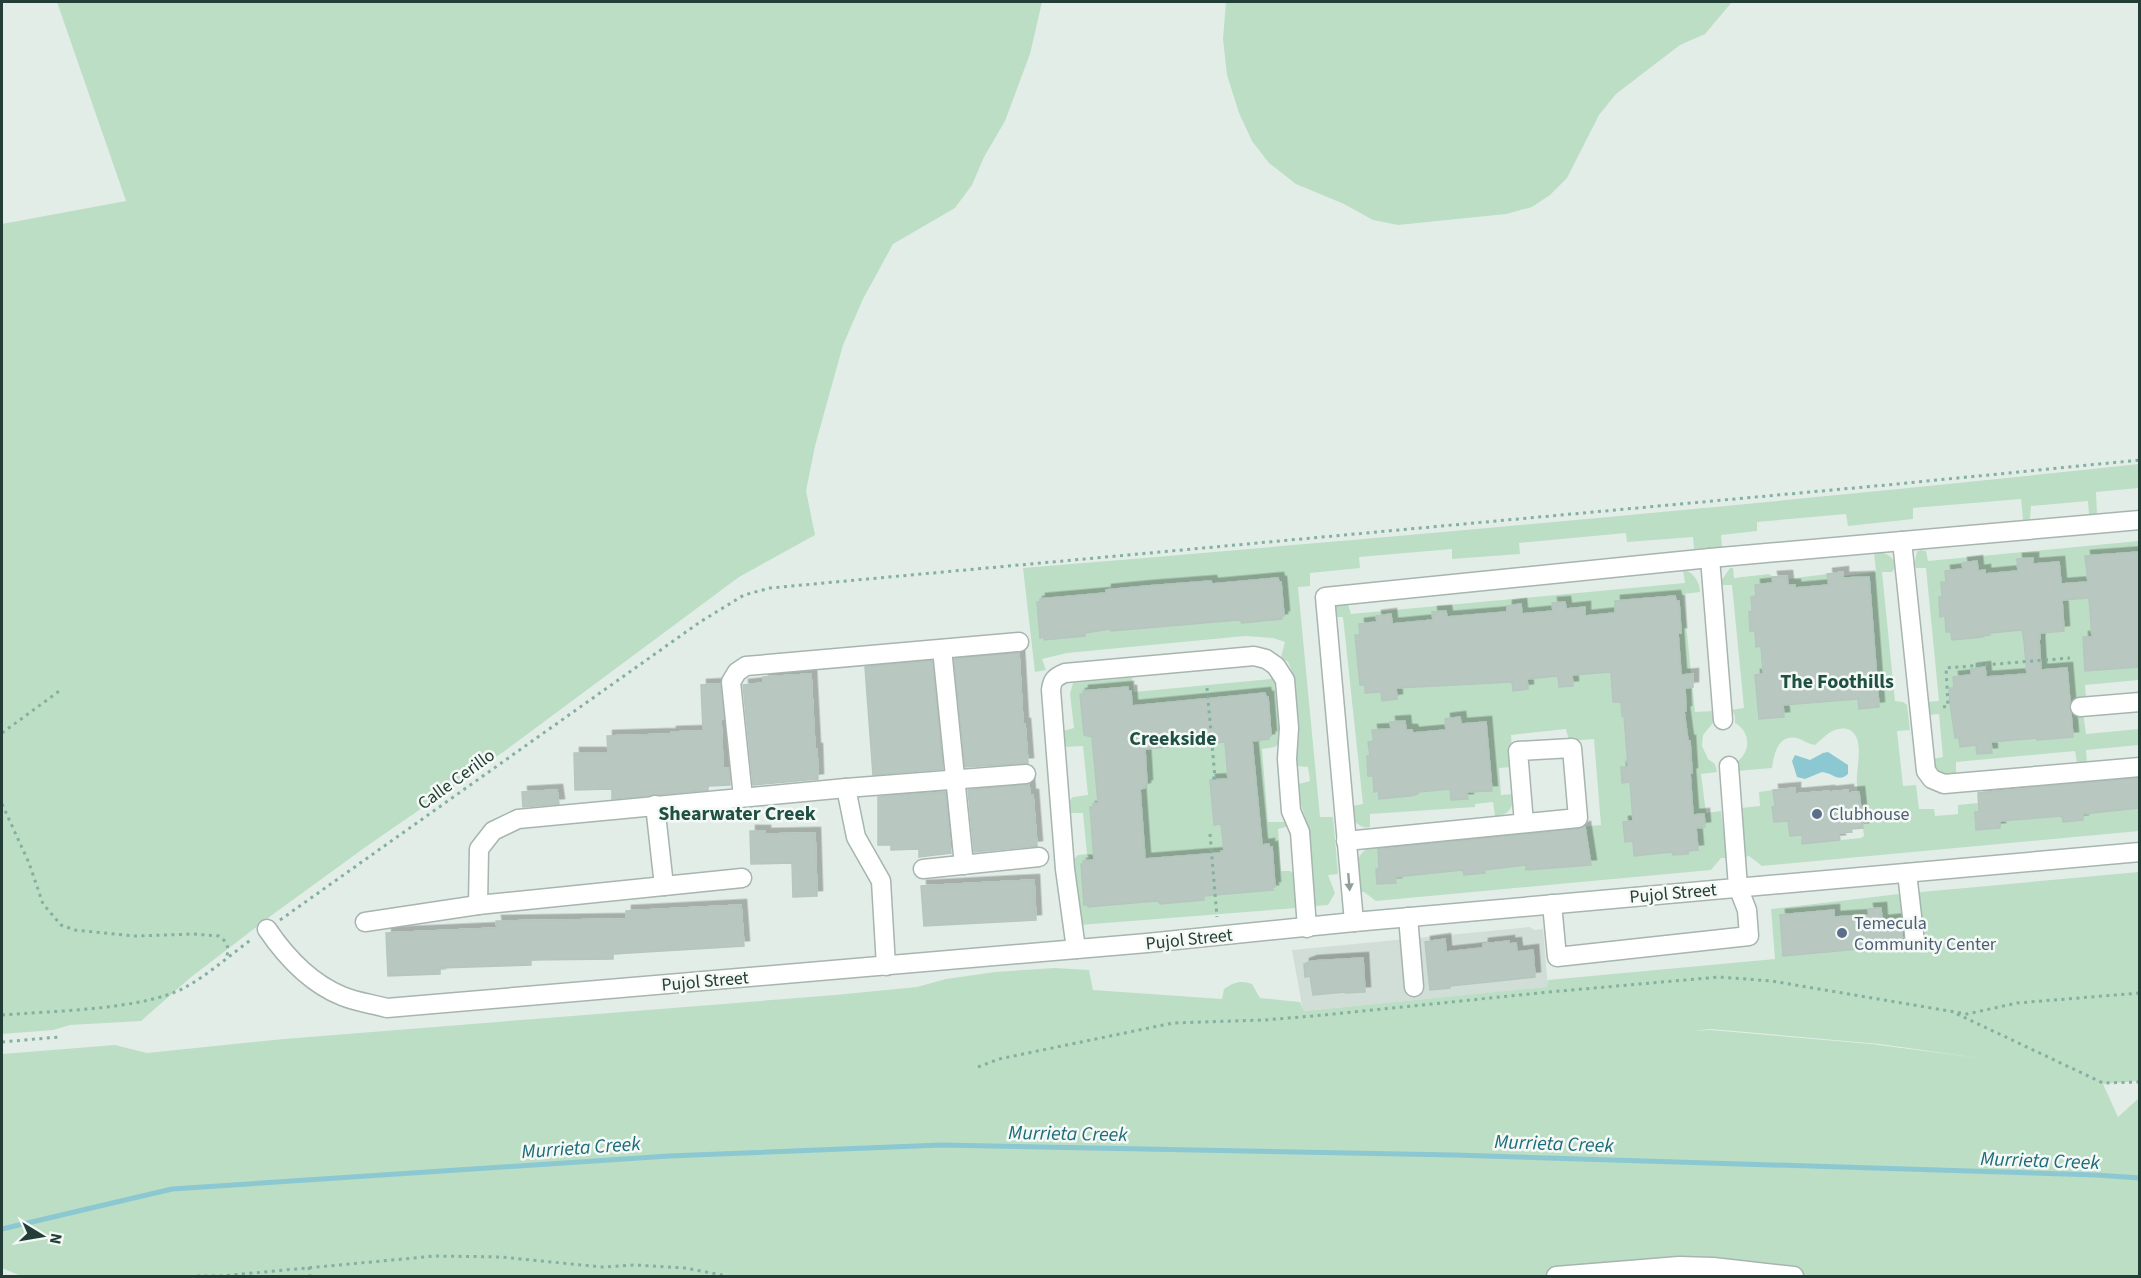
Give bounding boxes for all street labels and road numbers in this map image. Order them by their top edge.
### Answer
street label: Calle Cerillo [413,743,500,816]
street label: Pujol Street [1628,877,1718,910]
street label: Pujol Street [1144,922,1234,957]
street label: Pujol Street [660,965,750,998]

